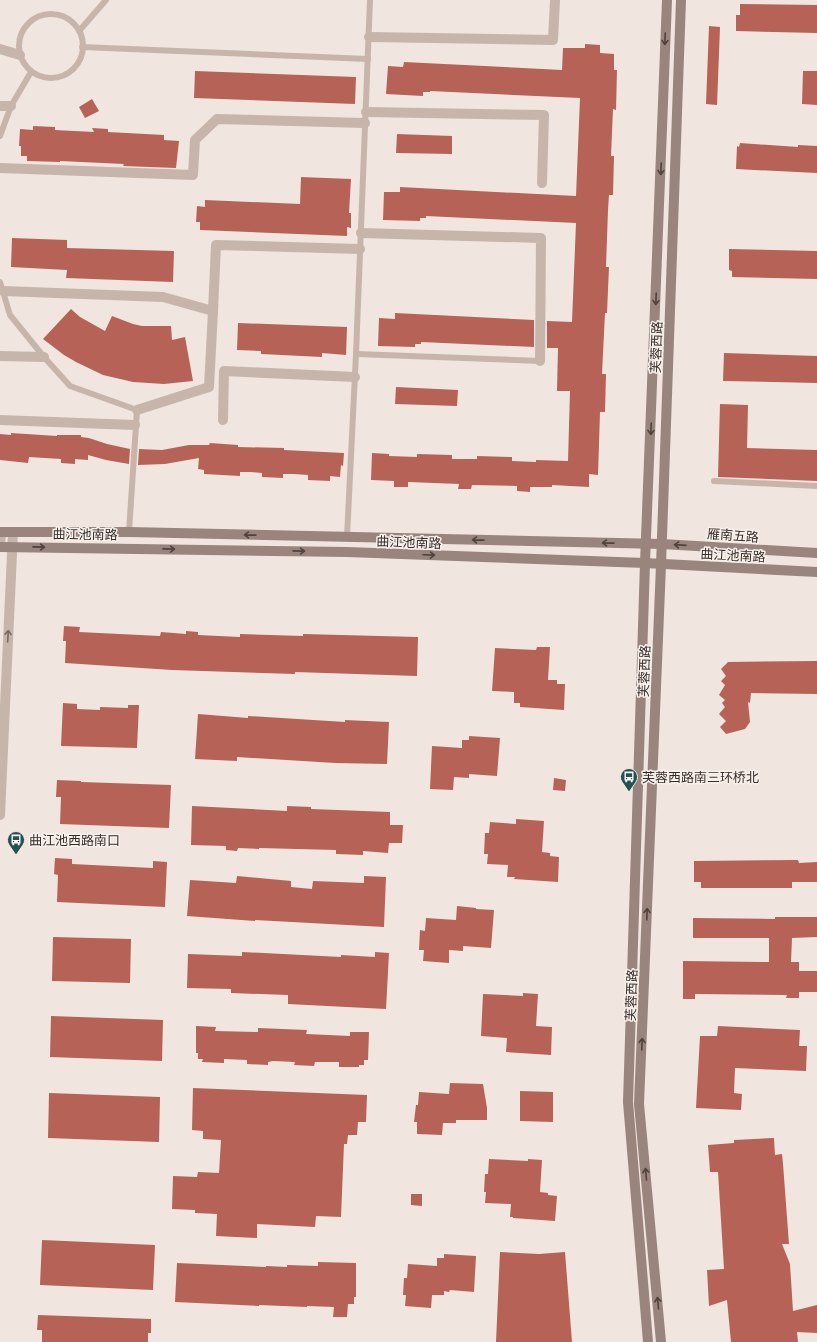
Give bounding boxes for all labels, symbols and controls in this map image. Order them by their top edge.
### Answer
one-way arrow [662,32,669,45]
one-way arrow [657,162,664,175]
one-way arrow [652,292,660,305]
street label: 芙蓉西路 [647,321,665,373]
one-way arrow [647,422,655,435]
street label: 曲江池南路 [52,525,118,543]
street label: 雁南五路 [706,525,760,545]
one-way arrow [244,531,257,539]
street label: 曲江池南路 [376,533,442,551]
one-way arrow [472,536,485,544]
one-way arrow [602,539,615,547]
one-way arrow [674,541,687,548]
one-way arrow [32,543,45,551]
one-way arrow [162,545,175,553]
street label: 曲江池南路 [700,545,766,565]
one-way arrow [292,548,305,555]
one-way arrow [422,552,435,559]
one-way arrow [4,630,12,643]
street label: 芙蓉西路 [635,645,653,697]
bus stop icon: 芙蓉西路南三环桥北 [619,767,639,792]
place label: 芙蓉西路南三环桥北 [642,769,759,785]
bus stop icon: 曲江池西路南口 [6,830,26,855]
place label: 曲江池西路南口 [29,832,120,848]
one-way arrow [643,908,651,921]
street label: 芙蓉西路 [622,969,640,1021]
one-way arrow [638,1038,646,1051]
one-way arrow [642,1168,650,1181]
one-way arrow [654,1297,661,1310]

